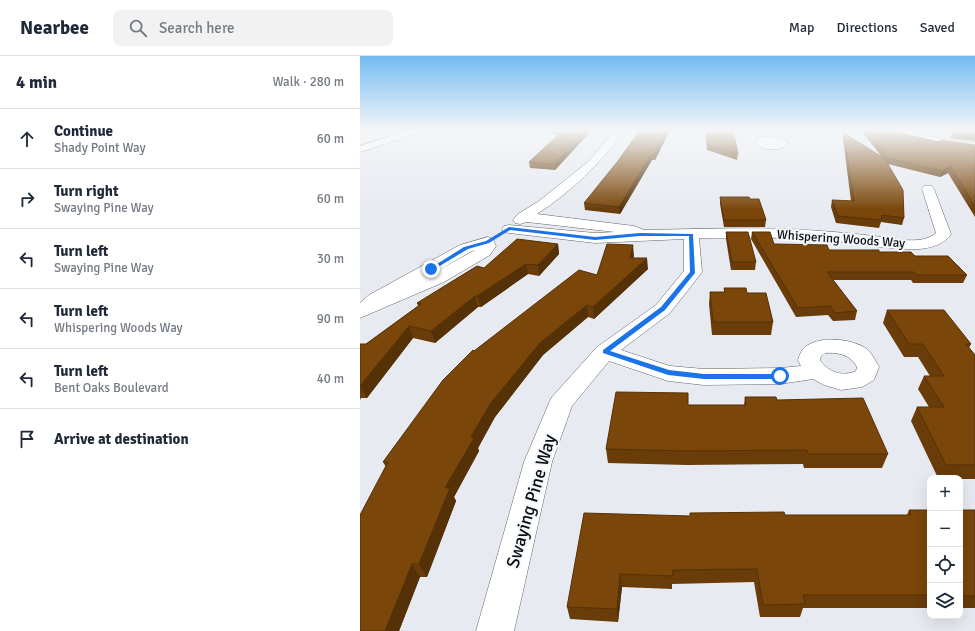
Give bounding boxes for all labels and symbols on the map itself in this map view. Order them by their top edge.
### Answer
street label: Whispering Woods Way [776,227,906,251]
route end [422,260,440,278]
route start [771,367,789,385]
street label: Swaying Pine Way [501,431,561,570]

